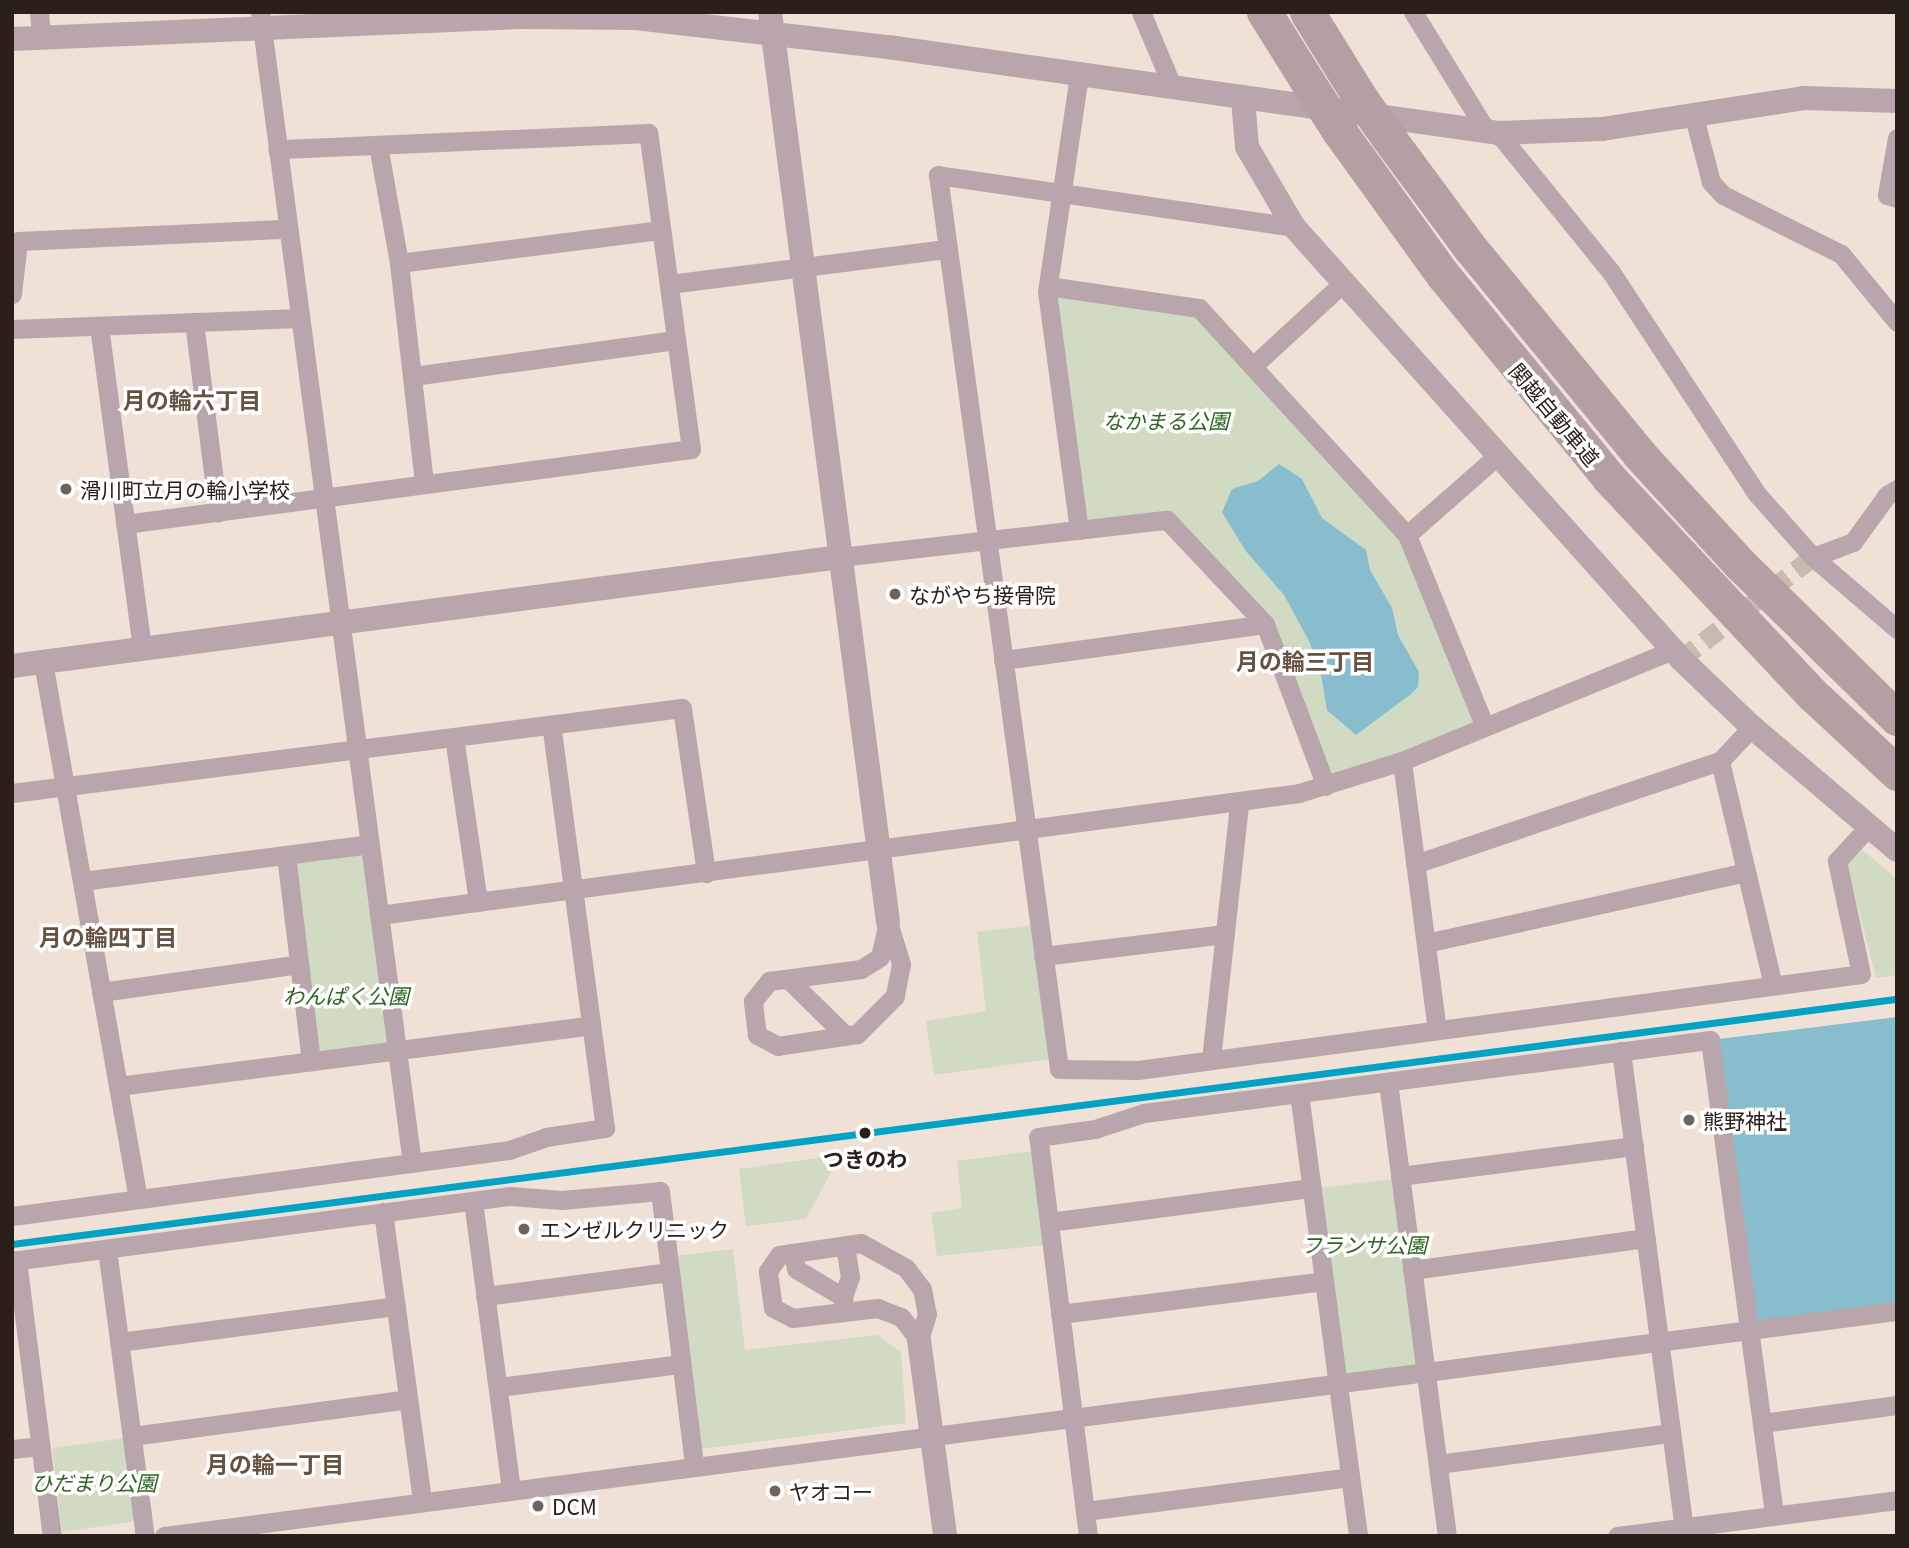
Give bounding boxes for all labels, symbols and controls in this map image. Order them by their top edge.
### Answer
street label: 関越自動車道 [1505,358,1605,470]
district label: 月の輪六丁目 [123,385,261,413]
park label: なかまる公園 [1103,407,1229,433]
place label: 滑川町立月の輪小学校 [80,476,290,502]
marker: 滑川町立月の輪小学校 [58,481,74,497]
place label: ながやち接骨院 [909,581,1056,607]
marker: ながやち接骨院 [887,586,903,602]
district label: 月の輪三丁目 [1236,646,1374,674]
district label: 月の輪四丁目 [39,922,177,950]
park label: わんぱく公園 [283,982,409,1008]
place label: 熊野神社 [1703,1107,1787,1133]
marker: 熊野神社 [1681,1112,1697,1128]
marker: つきのわ [855,1123,875,1143]
place label: つきのわ [823,1145,907,1171]
place label: エンゼルクリニック [540,1216,729,1242]
marker: エンゼルクリニック [514,1219,534,1239]
park label: フランサ公園 [1301,1231,1427,1257]
district label: 月の輪一丁目 [206,1449,344,1477]
park label: ひだまり公園 [31,1469,157,1495]
place label: ヤオコー [789,1478,873,1504]
marker: ヤオコー [767,1483,783,1499]
place label: DCM [552,1493,597,1519]
marker: DCM [530,1498,546,1514]

